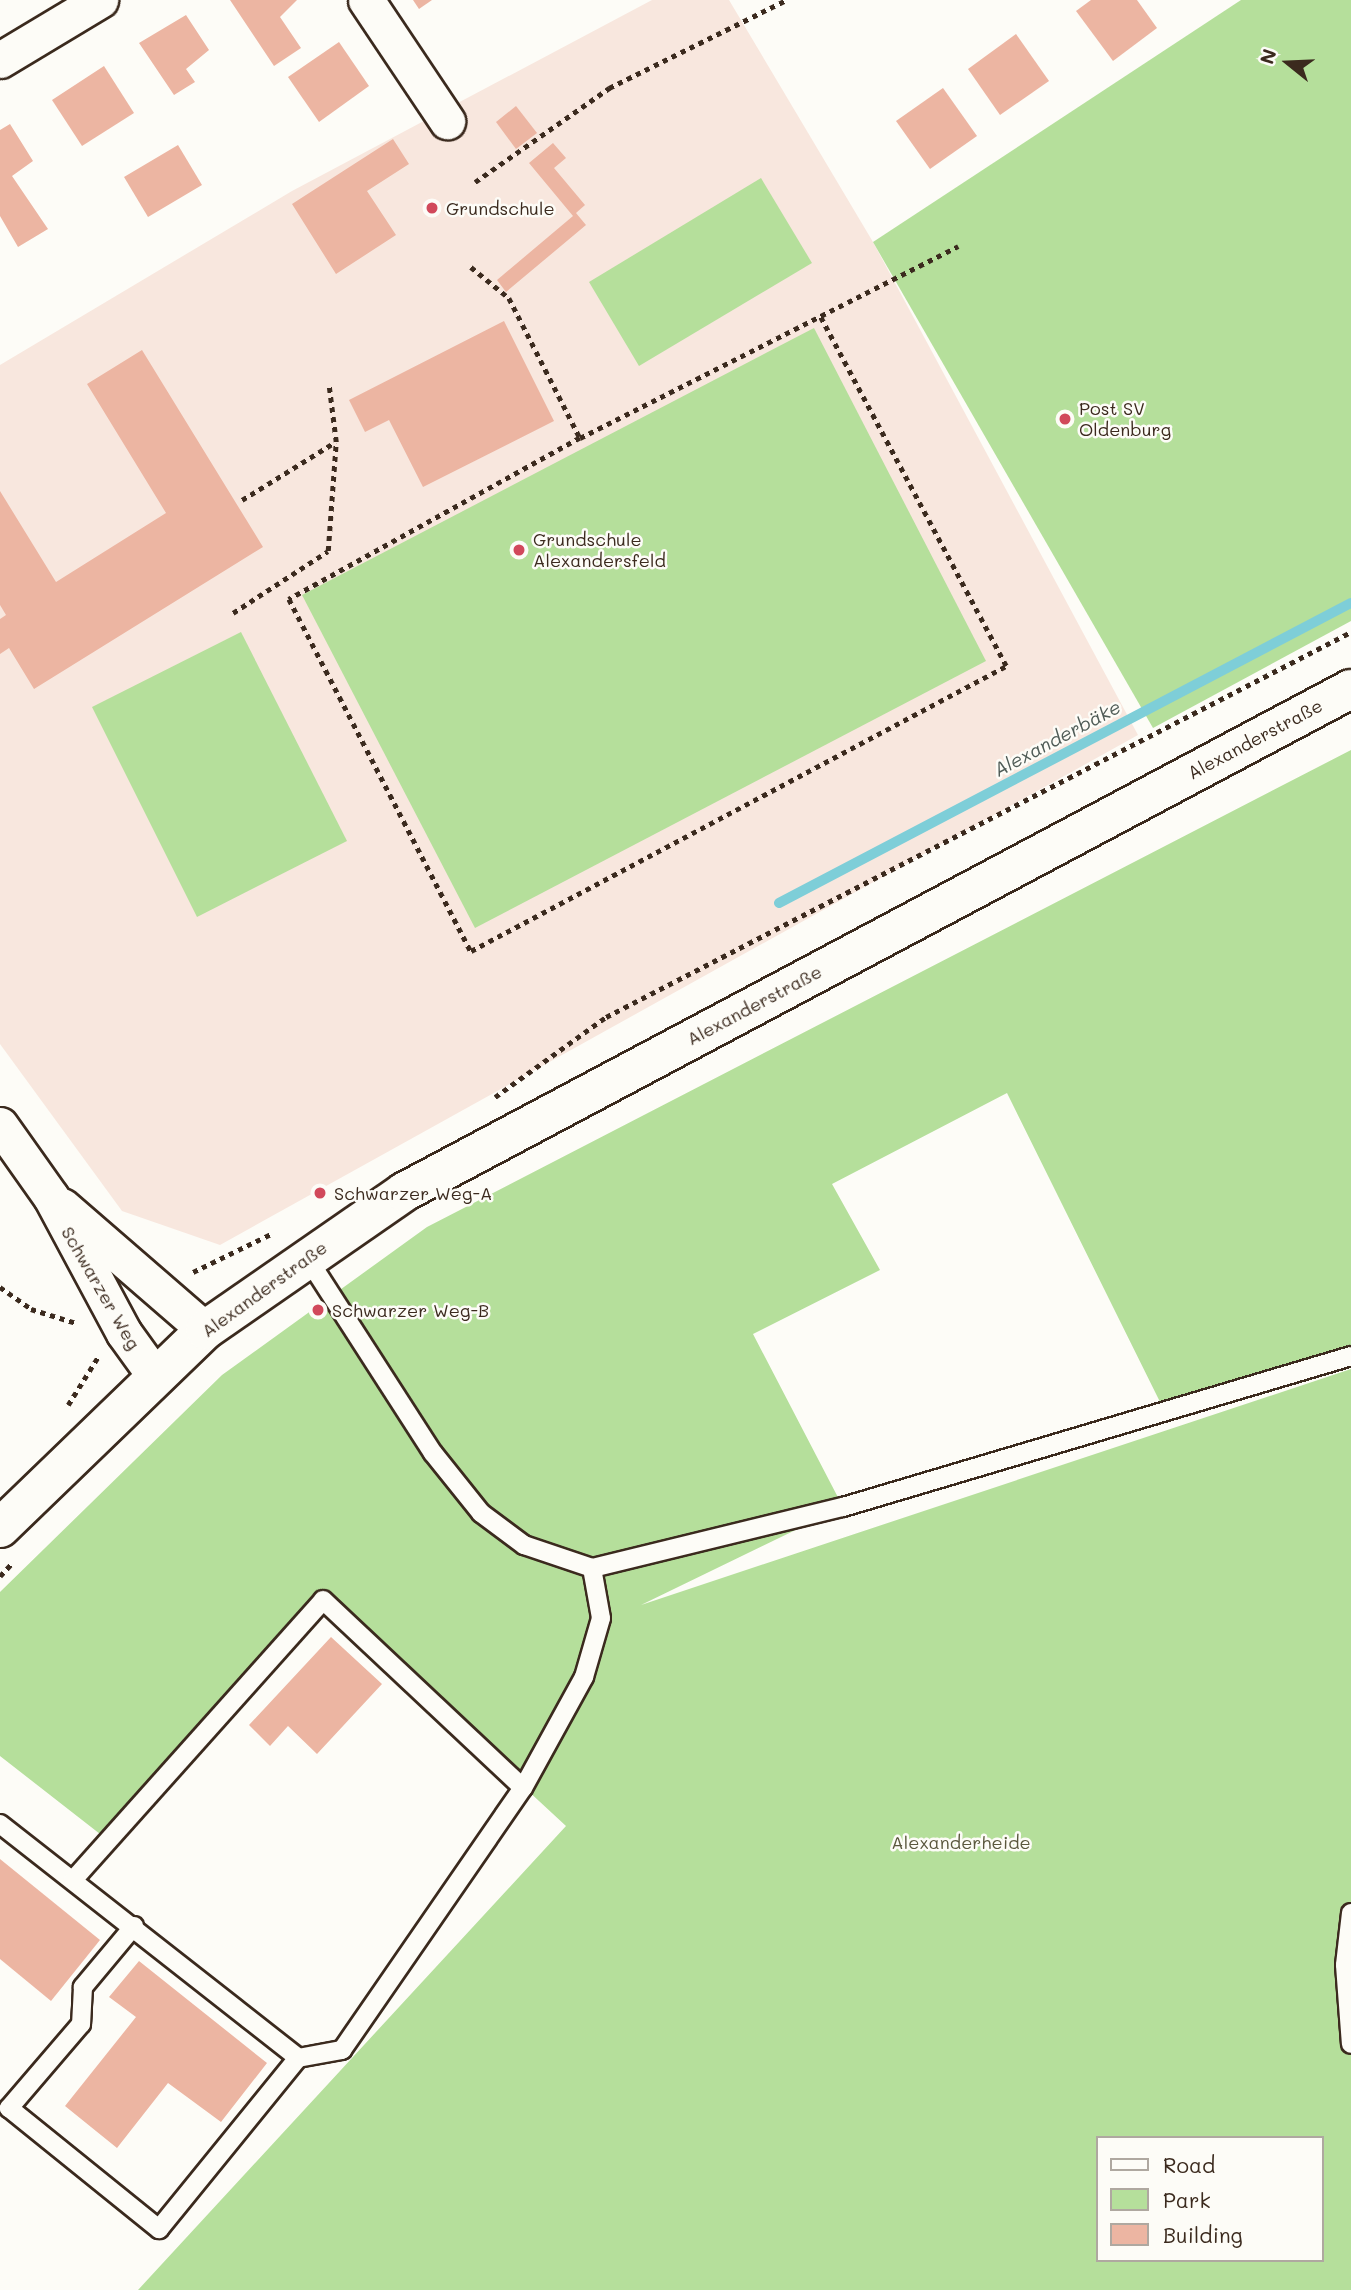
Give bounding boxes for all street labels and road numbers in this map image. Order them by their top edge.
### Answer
street label: Alexanderstraße [1184,694,1326,784]
street label: Alexanderstraße [683,960,825,1050]
street label: Schwarzer Weg [57,1223,145,1353]
street label: Alexanderstraße [197,1236,331,1342]

